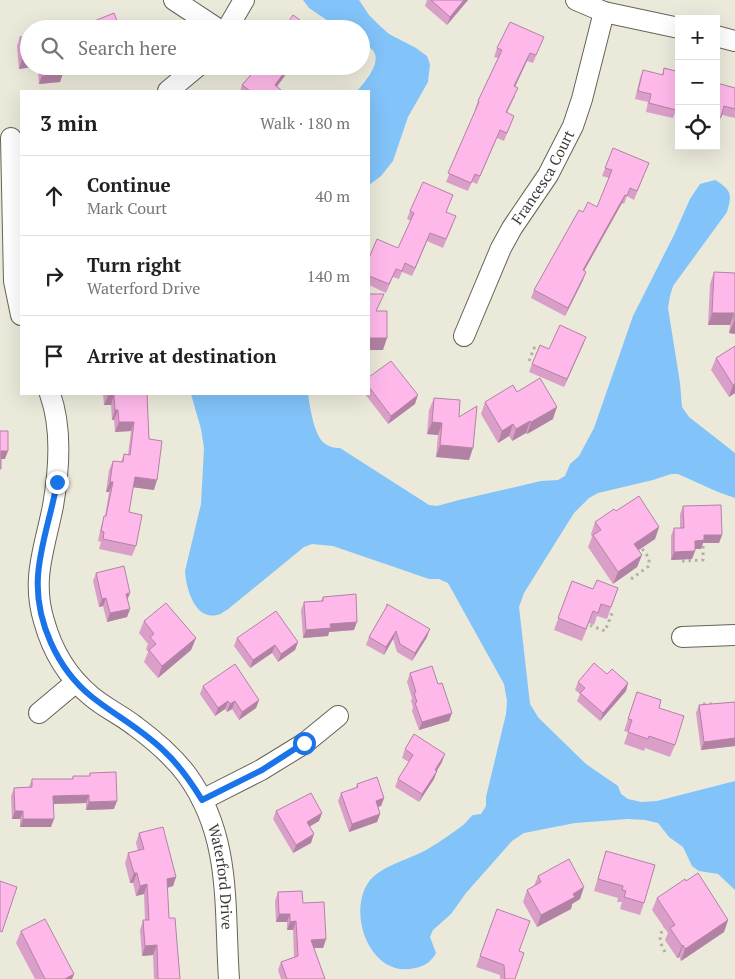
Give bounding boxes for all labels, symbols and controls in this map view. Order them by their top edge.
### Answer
map controls [675,15,720,150]
button: + [675,15,720,60]
search box [20,20,370,75]
icon: search [38,34,66,62]
text: Search here [78,35,177,60]
button: − [675,60,720,105]
button: locate [675,105,720,150]
text: 3 min [40,109,97,137]
text: Walk · 180 m [260,112,350,134]
street label: Francesca Court [506,126,579,228]
text: Continue [87,172,171,197]
icon: ahead [40,182,68,210]
text: 40 m [315,185,350,207]
text: Mark Court [87,197,167,219]
text: Turn right [87,252,181,277]
icon: right [40,262,68,290]
text: 140 m [307,265,350,287]
text: Waterford Drive [87,277,200,299]
icon: arrive [40,342,68,370]
text: Arrive at destination [87,343,276,368]
route end [46,471,69,494]
route start [293,732,316,755]
street label: Waterford Drive [204,821,238,930]

